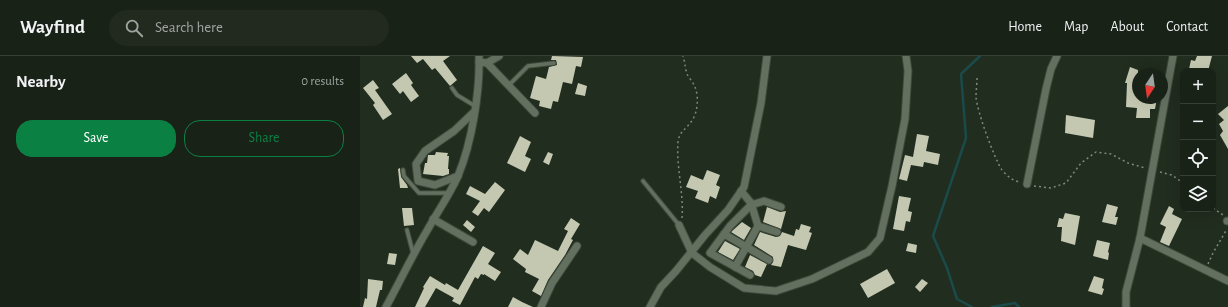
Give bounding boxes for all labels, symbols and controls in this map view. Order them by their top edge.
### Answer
search box [109,10,389,46]
icon: search [123,17,145,39]
text: Wayfind [20,18,85,37]
text: Search here [155,20,223,35]
text: Home [1008,20,1042,34]
text: Map [1064,20,1088,34]
text: About [1110,20,1144,34]
text: Contact [1166,20,1208,34]
north arrow [1132,68,1168,104]
map controls [1180,68,1216,212]
button: + [1180,68,1216,104]
text: Nearby [16,73,66,90]
text: 0 results [301,75,344,88]
button: − [1180,104,1216,140]
button: Save [16,120,176,157]
button: Share [184,120,344,157]
button: locate [1180,140,1216,176]
button: layers [1180,176,1216,212]

